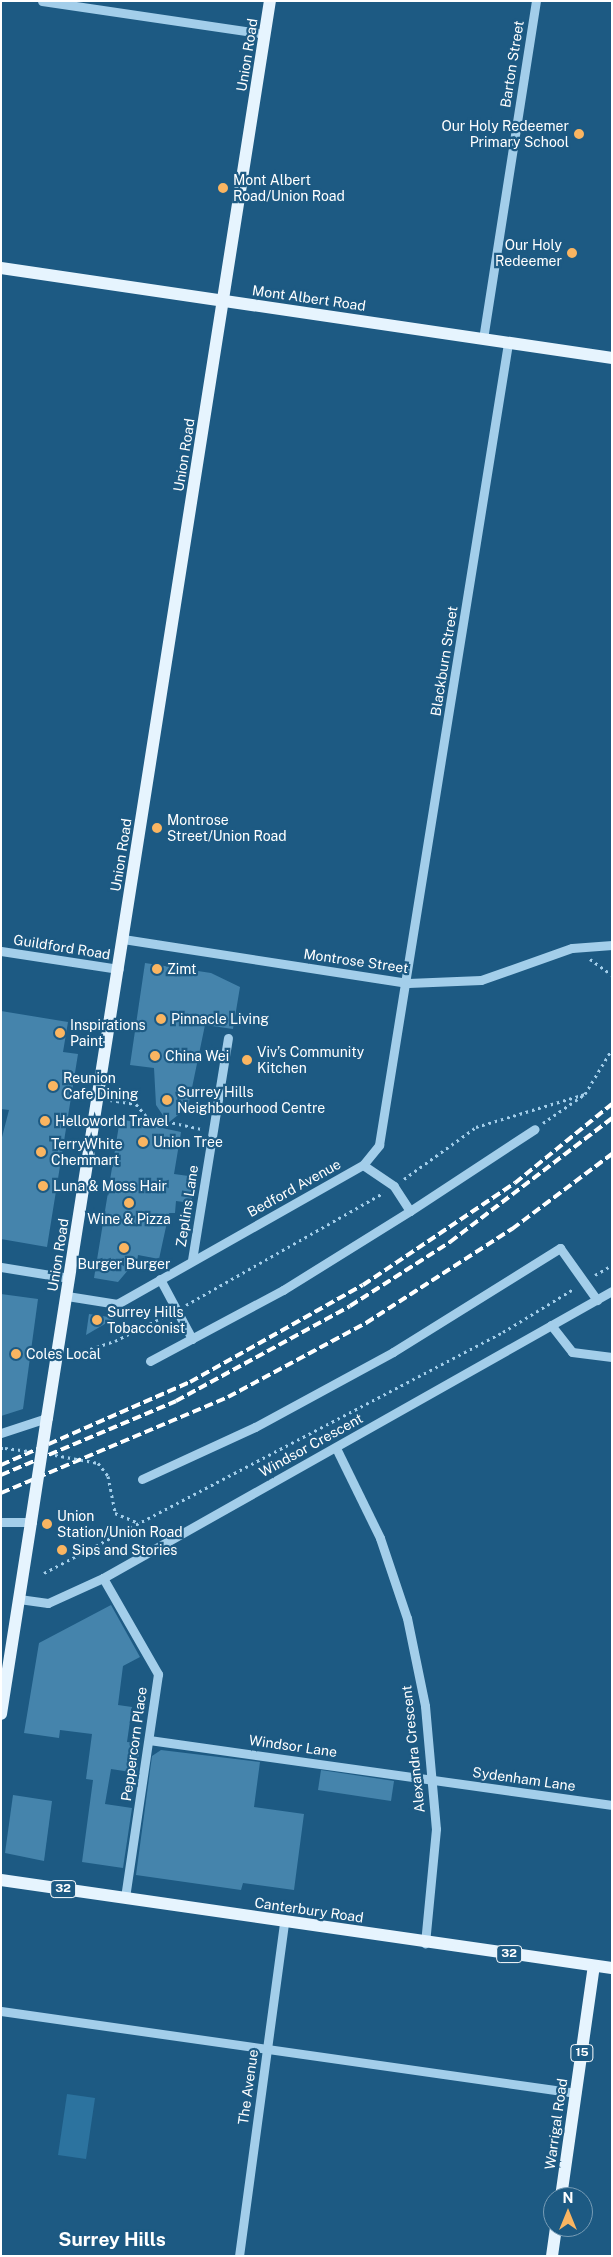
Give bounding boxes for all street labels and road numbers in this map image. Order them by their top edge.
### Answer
street label: Union Road [233,17,261,93]
street label: Barton Street [497,19,527,109]
street label: Mont Albert Road [251,282,367,314]
street label: Union Road [170,417,198,493]
street label: Blackburn Street [427,605,461,717]
street label: Union Road [107,817,135,893]
street label: Guildford Road [12,931,112,963]
street label: Montrose Street [302,945,410,977]
street label: Bedford Avenue [244,1155,344,1221]
street label: Zeplins Lane [172,1164,202,1248]
street label: Union Road [44,1217,72,1293]
street label: Windsor Crescent [256,1410,366,1480]
street label: Alexandra Crescent [398,1684,428,1814]
street label: Peppercorn Place [118,1686,150,1802]
street label: Windsor Lane [248,1732,338,1760]
street label: Sydenham Lane [471,1763,577,1795]
road number: 32 [49,1880,77,1898]
street label: Canterbury Road [253,1894,365,1926]
road number: 32 [495,1945,523,1964]
road number: 15 [570,2044,594,2062]
street label: The Avenue [234,2048,262,2126]
street label: Warrigal Road [541,2077,571,2171]

